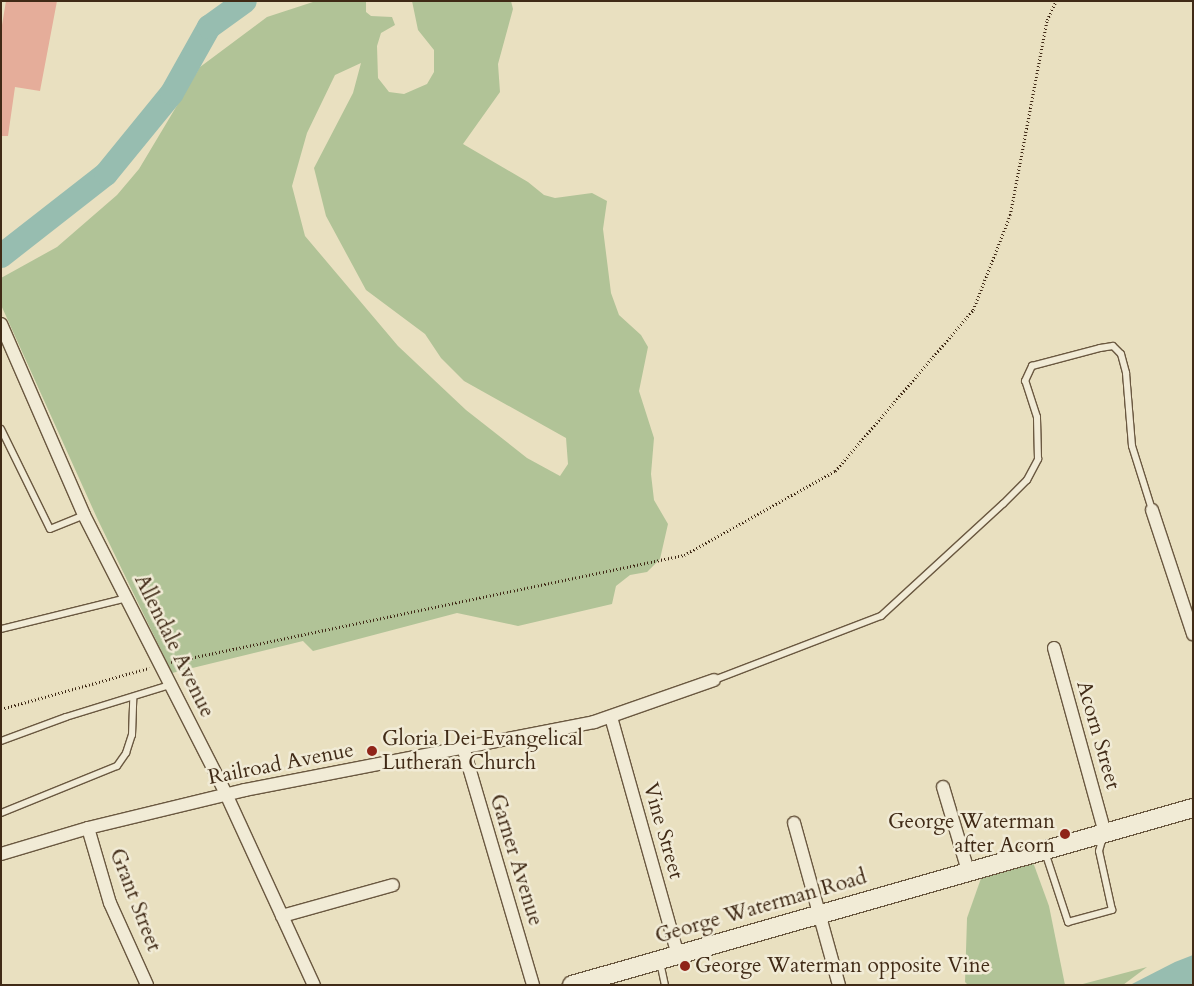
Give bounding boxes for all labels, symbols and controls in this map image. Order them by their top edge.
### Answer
street label: Allendale Avenue [128,570,220,722]
street label: Acorn Street [1071,678,1125,792]
place label: Gloria Dei Evangelical Lutheran Church [382,726,583,776]
street label: Railroad Avenue [206,738,356,790]
marker: Gloria Dei Evangelical Lutheran Church [366,745,378,757]
street label: Vine Street [637,780,689,882]
street label: Garner Avenue [484,791,548,929]
place label: George Waterman after Acorn [888,809,1055,859]
marker: George Waterman after Acorn [1059,828,1071,840]
street label: Grant Street [104,845,166,955]
street label: George Waterman Road [652,865,870,949]
place label: George Waterman opposite Vine [695,953,990,979]
marker: George Waterman opposite Vine [679,960,691,972]

